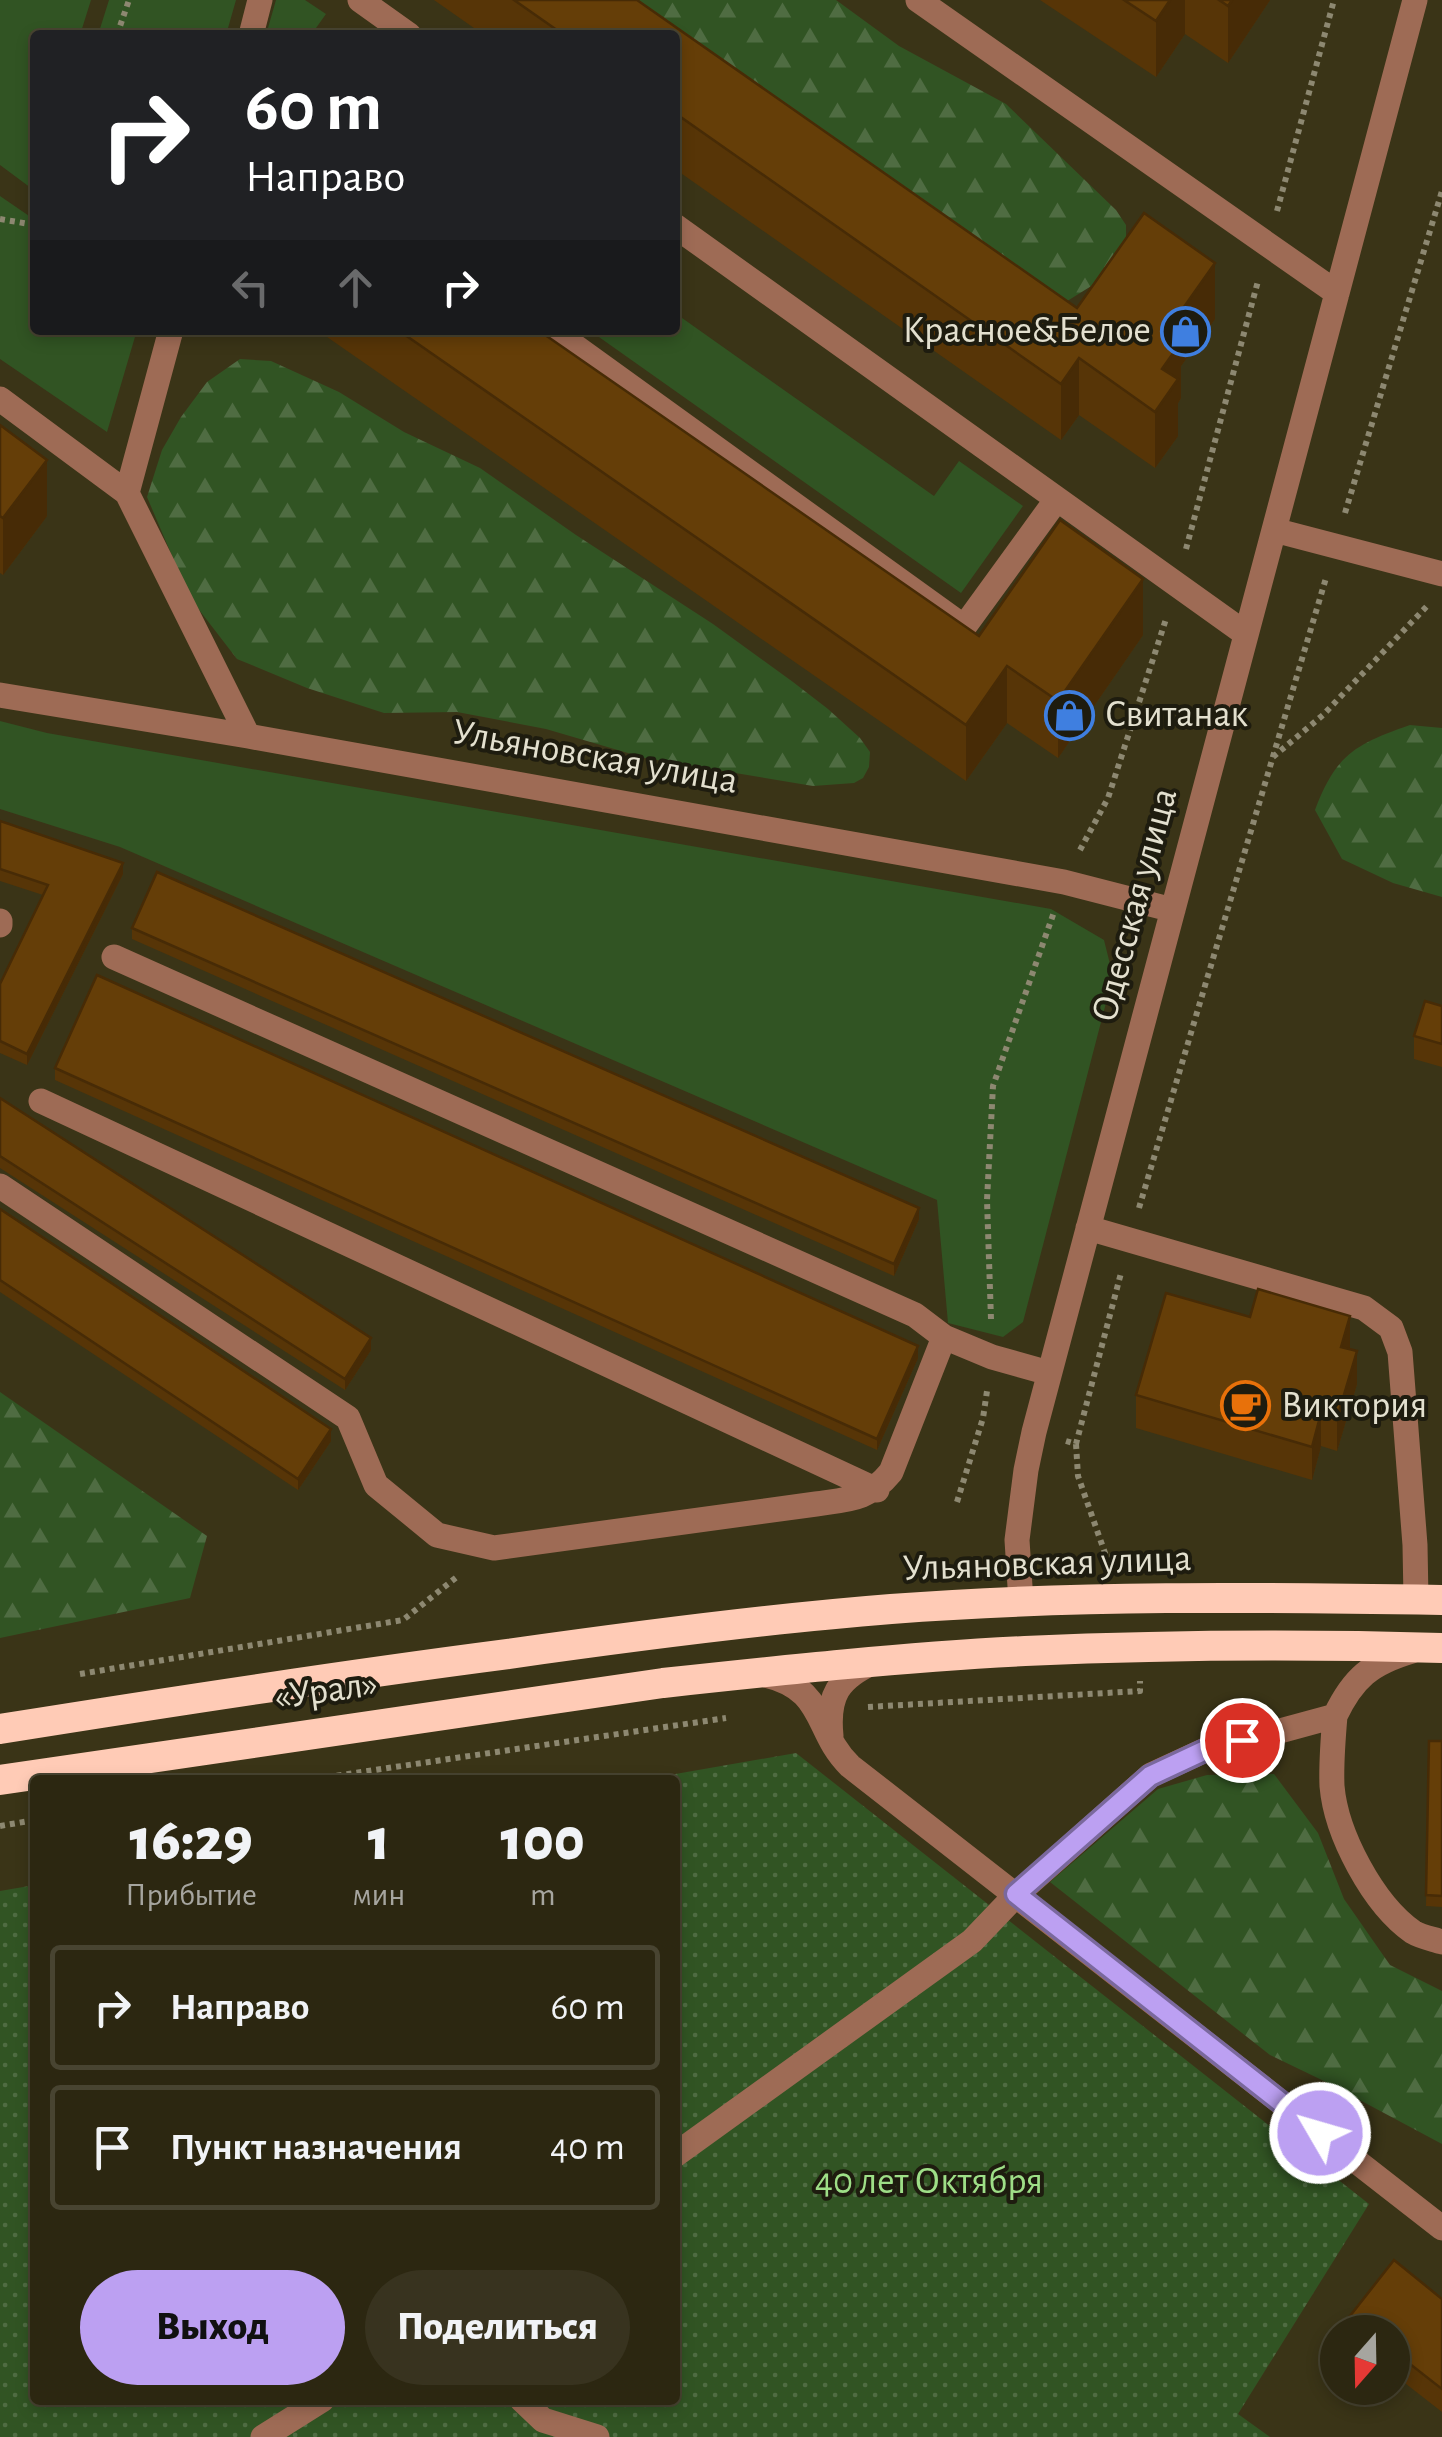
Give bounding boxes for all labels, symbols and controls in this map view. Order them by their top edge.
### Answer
icon: right [80,70,210,200]
text: 60 m [245,73,382,143]
text: Направо [245,155,405,200]
icon: left [223,260,278,315]
icon: ahead [328,260,383,315]
icon: right [433,260,488,315]
shop icon: Красное&Белое [1160,305,1212,357]
place label: Красное&Белое [902,312,1151,350]
shop icon: Свитанак [1044,689,1096,741]
place label: Свитанак [1105,696,1248,734]
street label: Ульяновская улица [449,713,741,801]
street label: Одесская улица [1086,784,1184,1026]
cafe icon: Виктория [1220,1380,1272,1432]
place label: Виктория [1281,1387,1427,1425]
street label: Ульяновская улица [902,1540,1192,1588]
street label: «Урал» [272,1665,380,1717]
pin [1200,1698,1285,1783]
icon: arrive [1215,1713,1270,1768]
text: 16:29 [130,1811,253,1871]
text: 1 [368,1811,390,1871]
text: 100 [501,1811,585,1871]
text: Прибытие [125,1879,257,1911]
text: мин [352,1879,405,1911]
text: m [530,1879,555,1911]
icon: right [85,1980,140,2035]
text: Направо [170,1989,309,2027]
text: 60 m [550,1989,625,2027]
position arrow [1268,2081,1372,2185]
icon: arrive [85,2120,140,2175]
text: Пункт назначения [170,2129,462,2167]
text: 40 m [550,2129,625,2167]
park label: 40 лет Октября [815,2163,1043,2201]
button: Выход [80,2270,345,2385]
button: Поделиться [365,2270,630,2385]
north arrow [1320,2315,1410,2405]
map controls [1320,2315,1410,2405]

